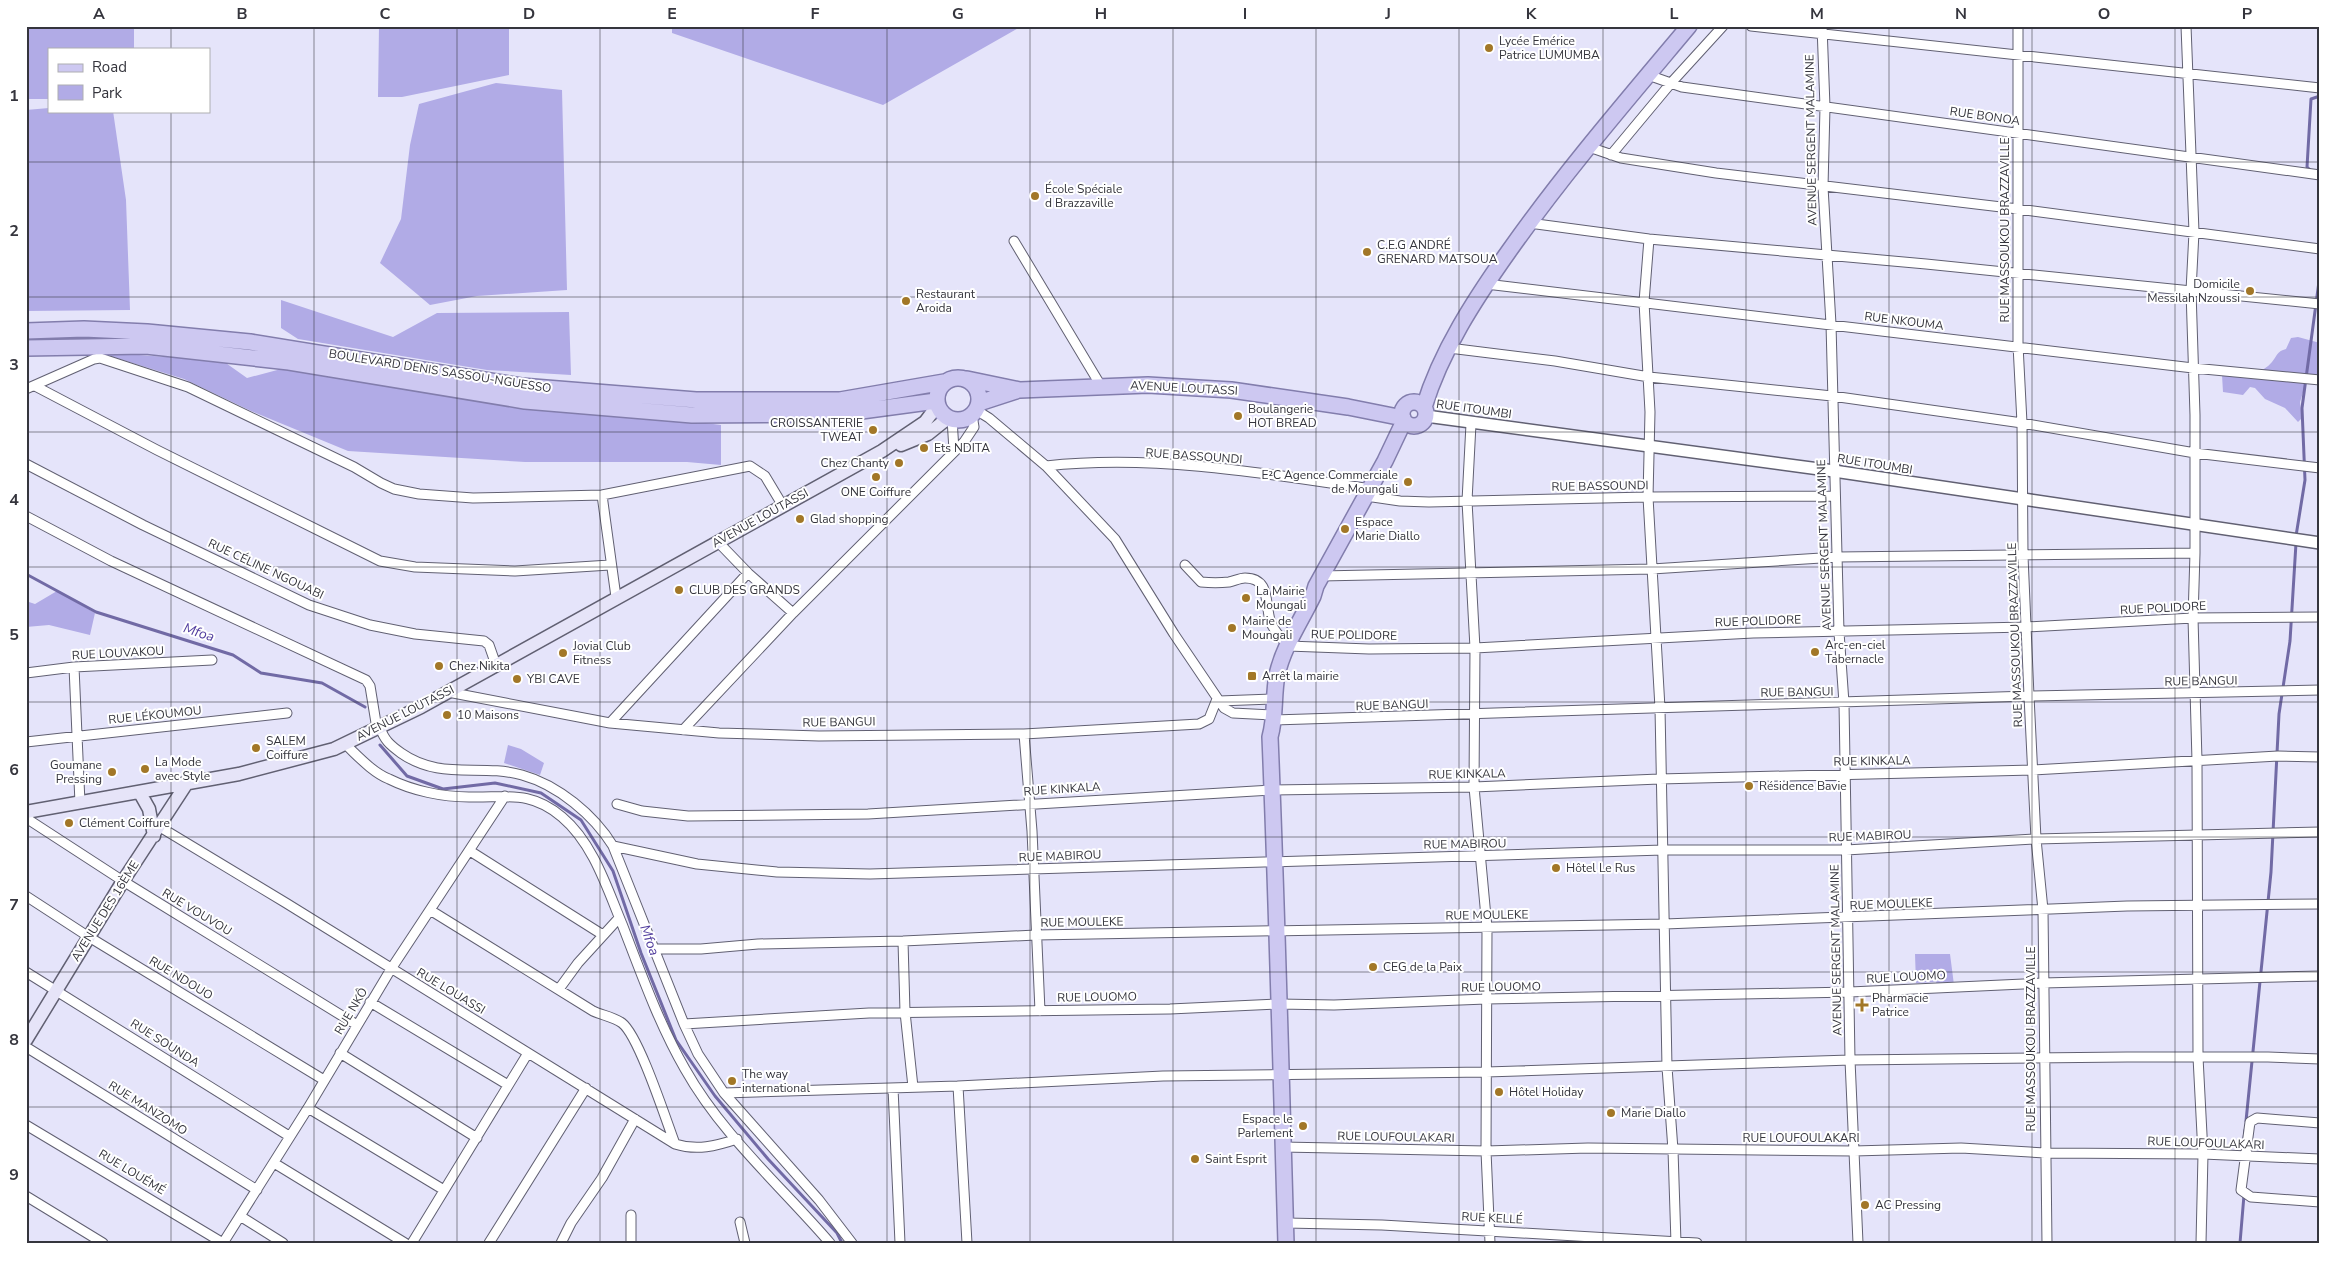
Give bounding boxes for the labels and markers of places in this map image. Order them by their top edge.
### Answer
place label: Lycée Emérice Patrice LUMUMBA [1499,33,1600,63]
marker: Lycée Emérice Patrice LUMUMBA [1483,42,1495,54]
place label: École Spéciale d Brazzaville [1045,181,1122,211]
marker: École Spéciale d Brazzaville [1029,190,1041,202]
place label: C.E.G ANDRÉ GRENARD MATSOUA [1377,237,1498,267]
marker: C.E.G ANDRÉ GRENARD MATSOUA [1361,246,1373,258]
place label: Domicile Messilah Nzoussi [2147,276,2240,306]
marker: Domicile Messilah Nzoussi [2244,285,2256,297]
place label: Restaurant Aroida [916,286,976,316]
marker: Restaurant Aroida [900,295,912,307]
place label: Boulangerie HOT BREAD [1248,401,1317,431]
marker: Boulangerie HOT BREAD [1232,410,1244,422]
place label: CROISSANTERIE TWEAT [770,415,864,445]
marker: CROISSANTERIE TWEAT [867,424,879,436]
place label: Ets NDITA [934,440,990,456]
marker: Ets NDITA [918,442,930,454]
place label: Chez Chanty [821,455,890,471]
marker: Chez Chanty [893,457,905,469]
place label: E²C Agence Commerciale de Moungali [1261,467,1398,497]
marker: ONE Coiffure [870,471,882,483]
marker: E²C Agence Commerciale de Moungali [1402,476,1414,488]
place label: ONE Coiffure [841,484,911,500]
place label: Glad shopping [810,511,889,527]
marker: Glad shopping [794,513,806,525]
place label: Espace Marie Diallo [1355,514,1420,544]
marker: Espace Marie Diallo [1339,523,1351,535]
place label: CLUB DES GRANDS [689,582,800,598]
place label: La Mairie Moungali [1256,583,1306,613]
marker: CLUB DES GRANDS [673,584,685,596]
marker: La Mairie Moungali [1240,592,1252,604]
place label: Mairie de Moungali [1242,613,1292,643]
marker: Mairie de Moungali [1226,622,1238,634]
place label: Arc-en-ciel Tabernacle [1825,637,1886,667]
place label: Jovial Club Fitness [572,638,631,668]
marker: Arc-en-ciel Tabernacle [1809,646,1821,658]
marker: Jovial Club Fitness [557,647,569,659]
place label: Chez Nikita [449,658,510,674]
marker: Chez Nikita [433,660,445,672]
place label: Arrêt la mairie [1262,668,1339,684]
marker: Arrêt la mairie [1246,670,1258,682]
place label: YBI CAVE [526,671,580,687]
marker: YBI CAVE [511,673,523,685]
place label: 10 Maisons [457,707,519,723]
marker: 10 Maisons [441,709,453,721]
place label: SALEM Coiffure [266,733,308,763]
marker: SALEM Coiffure [250,742,262,754]
place label: La Mode avec Style [155,754,210,784]
place label: Goumane Pressing [50,757,102,787]
marker: La Mode avec Style [139,763,151,775]
marker: Goumane Pressing [106,766,118,778]
place label: Résidence Bavie [1759,778,1847,794]
marker: Résidence Bavie [1743,780,1755,792]
place label: Clément Coiffure [79,815,170,831]
marker: Clément Coiffure [63,817,75,829]
place label: Hôtel Le Rus [1566,860,1636,876]
marker: Hôtel Le Rus [1550,862,1562,874]
place label: CEG de la Paix [1383,959,1463,975]
marker: CEG de la Paix [1367,961,1379,973]
place label: Pharmacie Patrice [1872,990,1928,1020]
marker: Pharmacie Patrice [1856,999,1868,1011]
place label: The way international [742,1066,810,1096]
marker: The way international [726,1075,738,1087]
place label: Hôtel Holiday [1509,1084,1584,1100]
marker: Hôtel Holiday [1493,1086,1505,1098]
place label: Marie Diallo [1621,1105,1686,1121]
marker: Marie Diallo [1605,1107,1617,1119]
place label: Espace le Parlement [1237,1111,1294,1141]
marker: Espace le Parlement [1297,1120,1309,1132]
place label: Saint Esprit [1205,1151,1267,1167]
marker: Saint Esprit [1189,1153,1201,1165]
place label: AC Pressing [1875,1197,1941,1213]
marker: AC Pressing [1859,1199,1871,1211]

